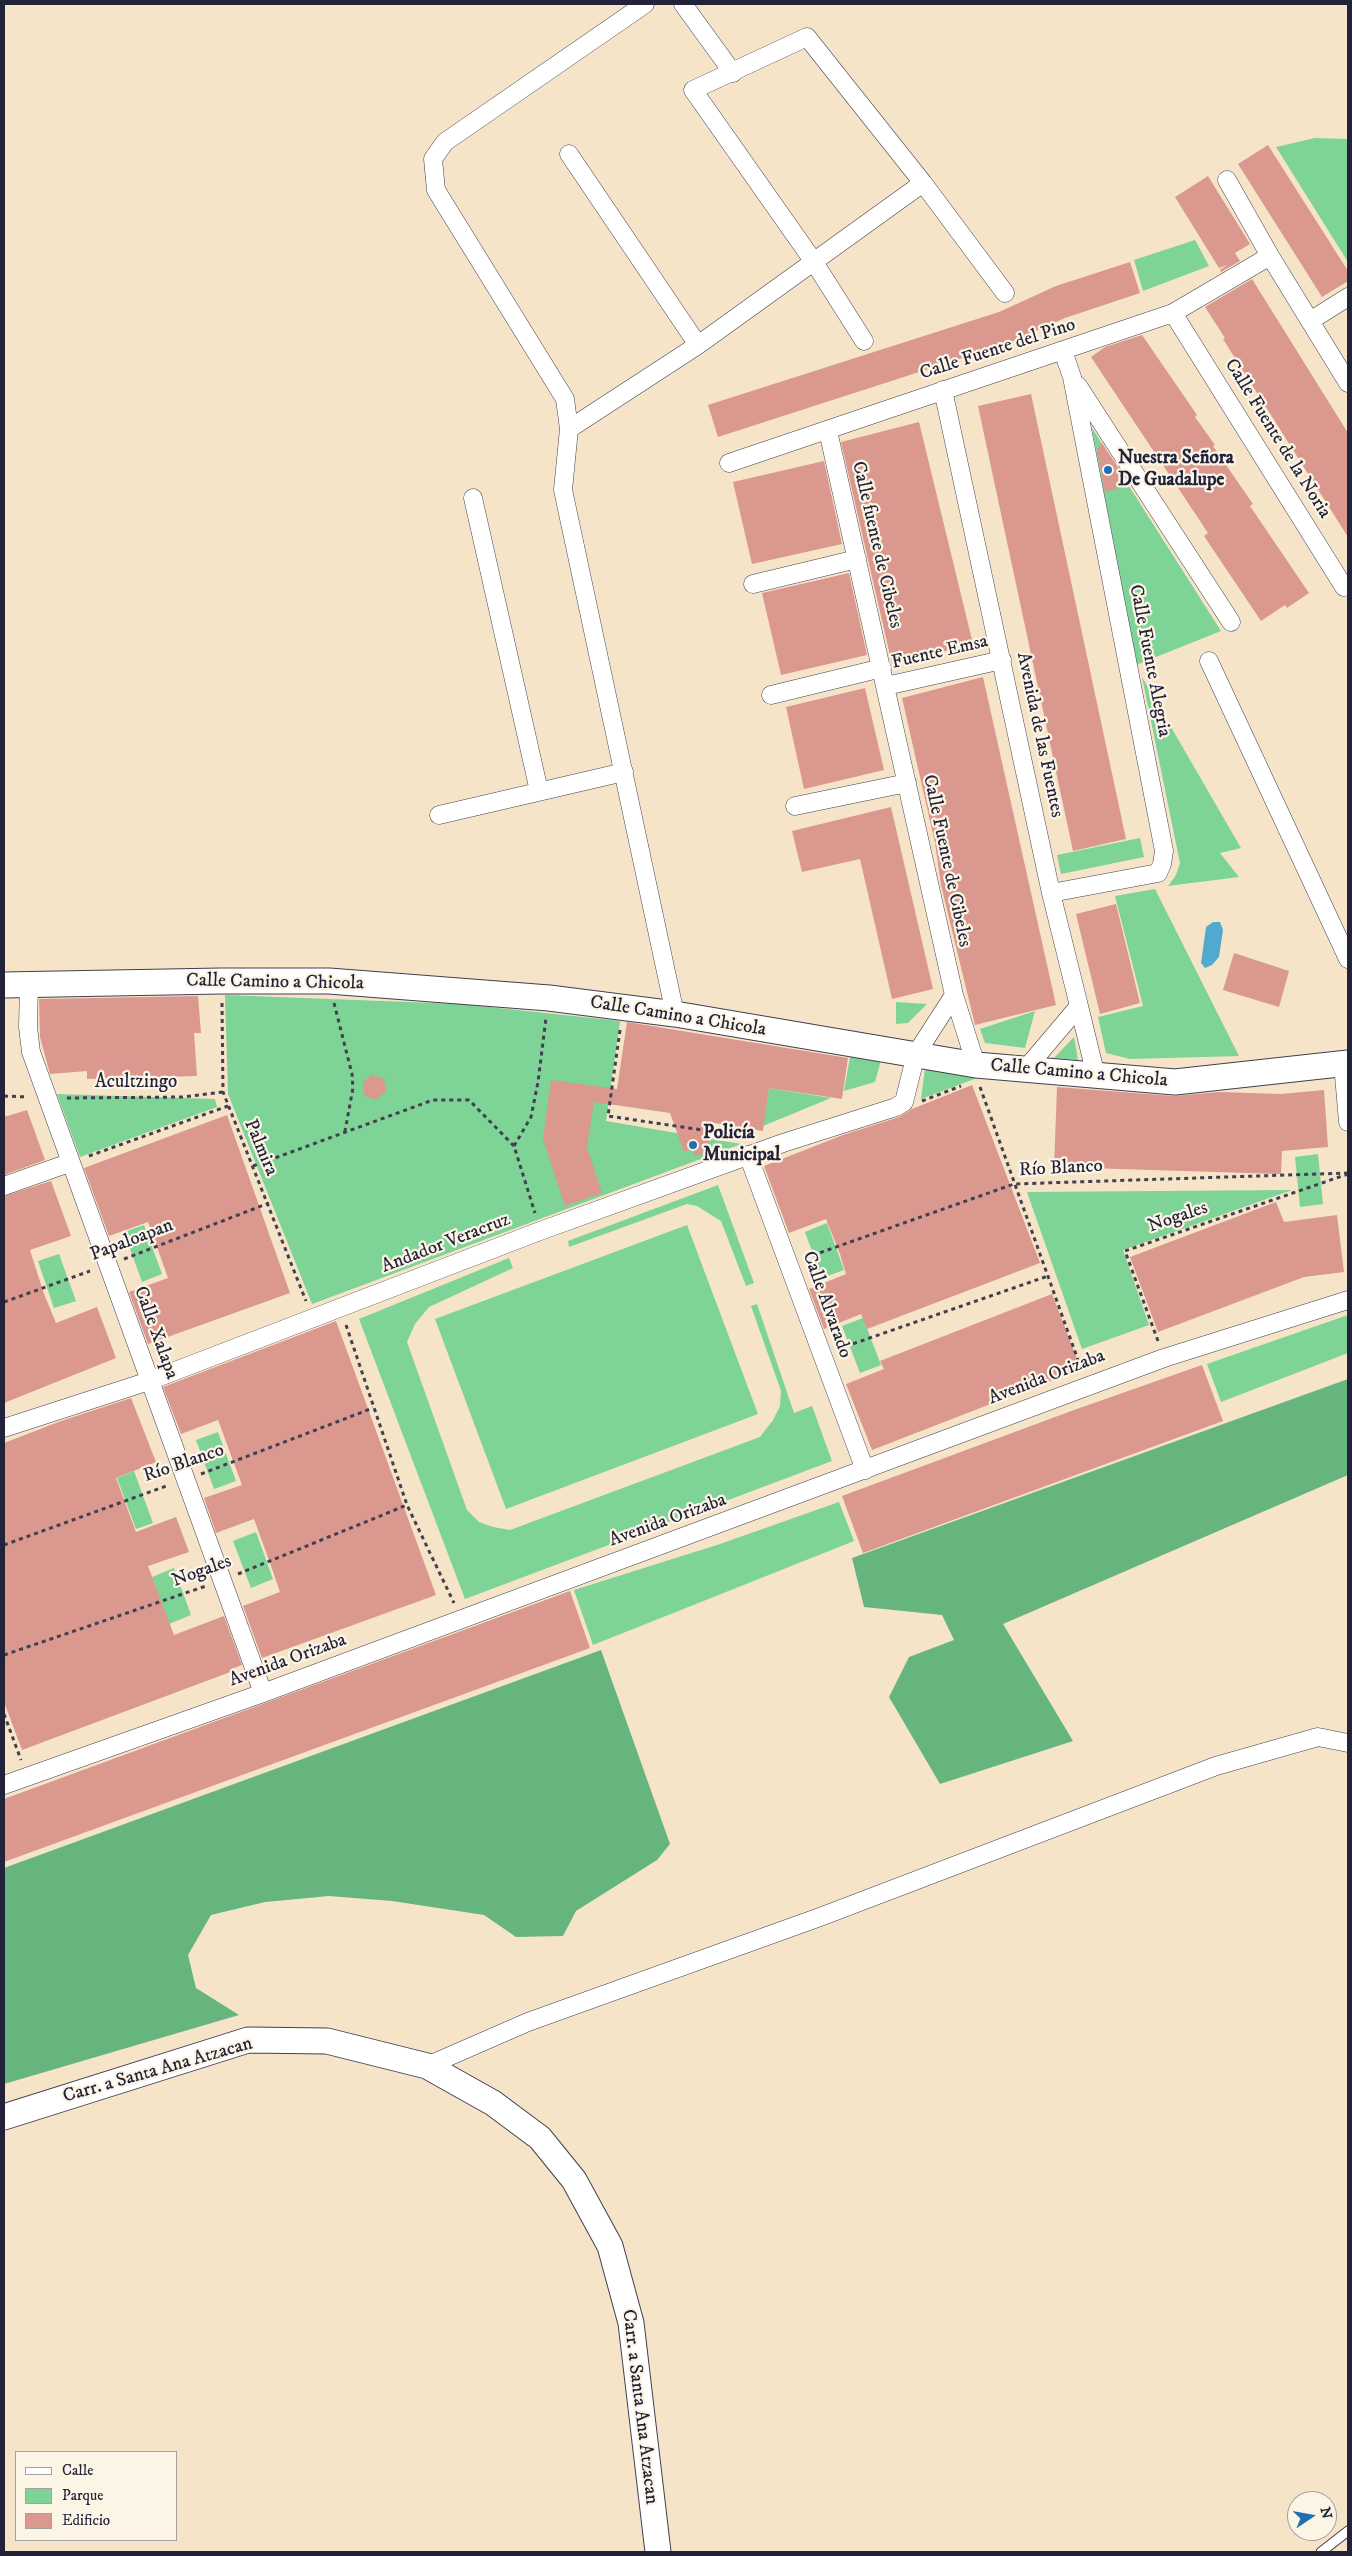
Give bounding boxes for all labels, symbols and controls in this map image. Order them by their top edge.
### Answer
street label: Calle Fuente del Pino [917,314,1079,386]
street label: Calle Fuente de la Noria [1219,355,1335,523]
place label: Nuestra Señora De Guadalupe [1118,448,1234,492]
street label: Calle fuente de Cibeles [846,459,906,631]
marker: Nuestra Señora De Guadalupe [1102,464,1114,476]
street label: Calle Fuente Alegria [1123,583,1175,739]
street label: Fuente Emsa [890,631,990,675]
street label: Avenida de las Fuentes [1010,650,1068,820]
street label: Calle Fuente de Cibeles [917,773,975,949]
street label: Calle Camino a Chicola [186,970,364,996]
street label: Calle Camino a Chicola [588,992,768,1042]
street label: Calle Camino a Chicola [989,1055,1169,1093]
street label: Acultzingo [95,1072,177,1094]
street label: Palmira [238,1116,282,1180]
place label: Policía Municipal [703,1123,780,1167]
marker: Policía Municipal [687,1139,699,1151]
street label: Río Blanco [1019,1155,1103,1183]
street label: Nogales [1145,1197,1211,1239]
street label: Andador Veracruz [378,1209,514,1279]
street label: Papaloapan [87,1215,177,1267]
street label: Calle Alvarado [796,1249,856,1361]
street label: Calle Xalapa [128,1283,182,1383]
street label: Avenida Orizaba [985,1345,1109,1411]
street label: Río Blanco [141,1440,227,1488]
street label: Avenida Orizaba [606,1489,730,1553]
street label: Nogales [169,1551,235,1593]
street label: Avenida Orizaba [226,1629,350,1693]
street label: Carr. a Santa Ana Atzacan [61,2033,255,2109]
street label: Carr. a Santa Ana Atzacan [616,2308,662,2506]
legend [15,2451,178,2541]
text: Calle [62,2461,94,2480]
text: Parque [62,2486,103,2505]
north arrow [1287,2491,1337,2541]
text: N [1316,2506,1336,2521]
text: Edificio [62,2511,110,2530]

